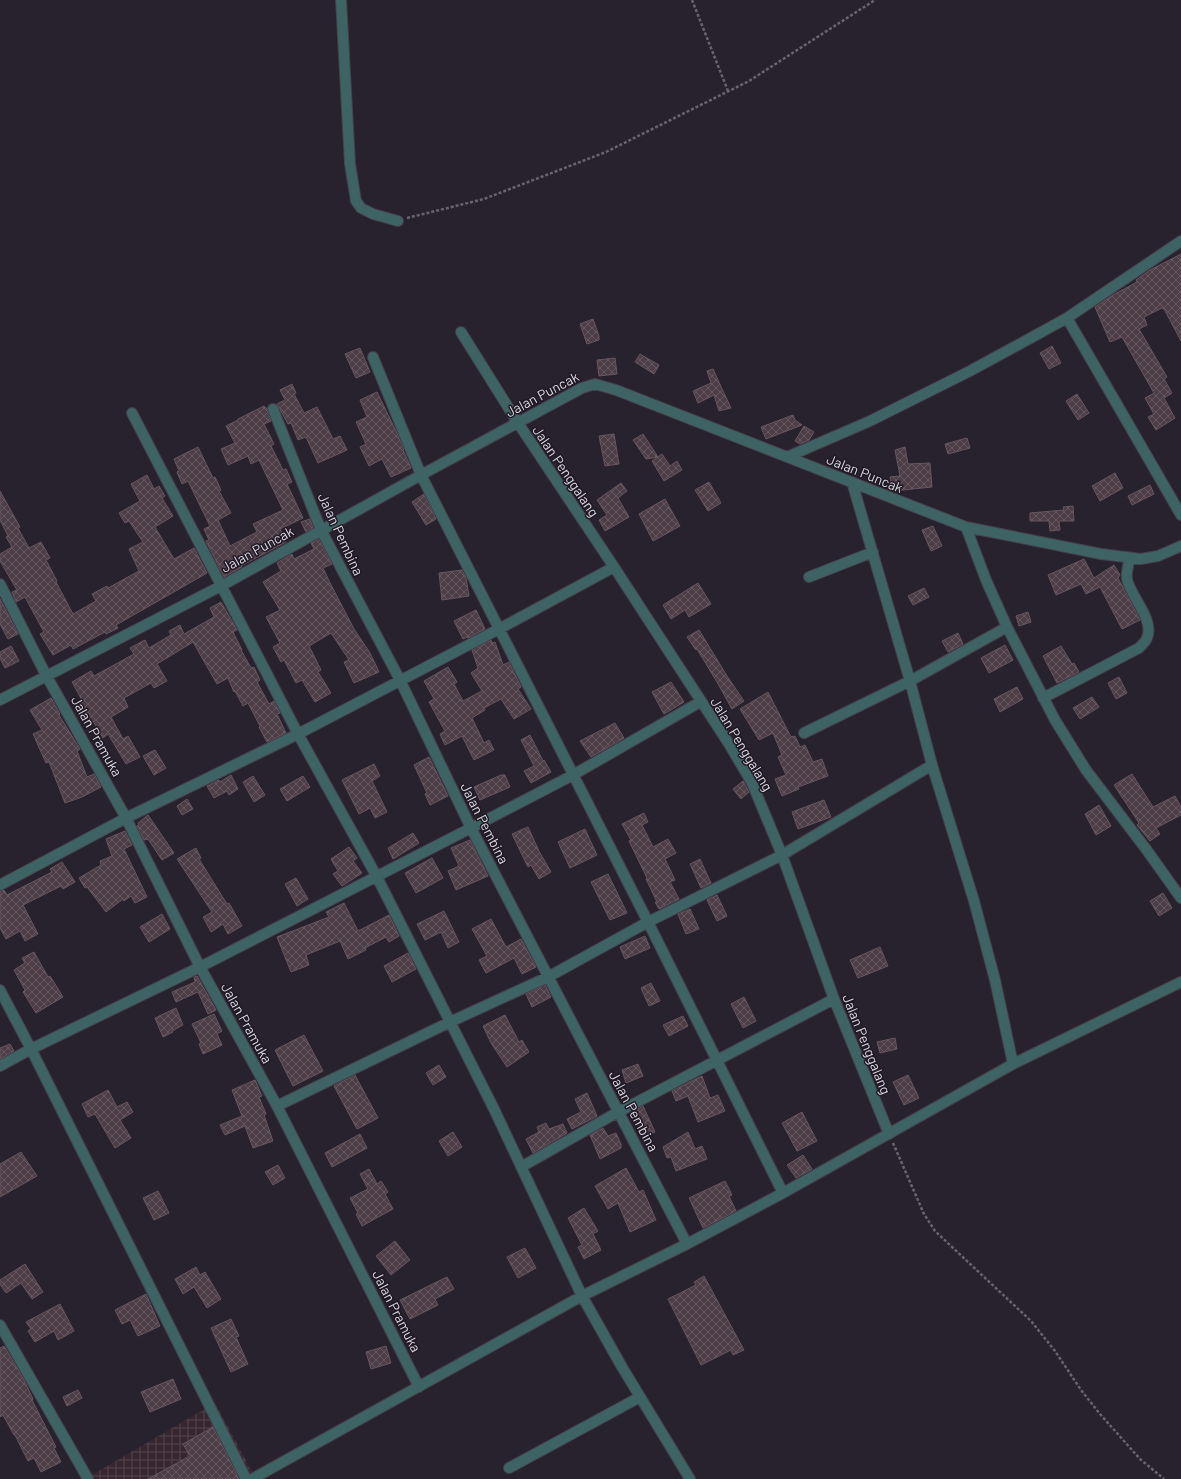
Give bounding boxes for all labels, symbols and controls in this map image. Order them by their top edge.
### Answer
street label: Jalan Puncak [502,368,582,420]
street label: Jalan Penggalang [529,422,603,520]
street label: Jalan Puncak [824,450,906,496]
street label: Jalan Pembina [315,490,367,578]
street label: Jalan Puncak [218,522,296,576]
street label: Jalan Pramuka [68,693,126,779]
street label: Jalan Penggalang [707,694,777,794]
street label: Jalan Pembina [457,780,513,866]
street label: Jalan Pramuka [218,980,276,1066]
street label: Jalan Penggalang [839,991,895,1097]
street label: Jalan Pembina [606,1068,662,1154]
street label: Jalan Pramuka [369,1267,425,1355]

